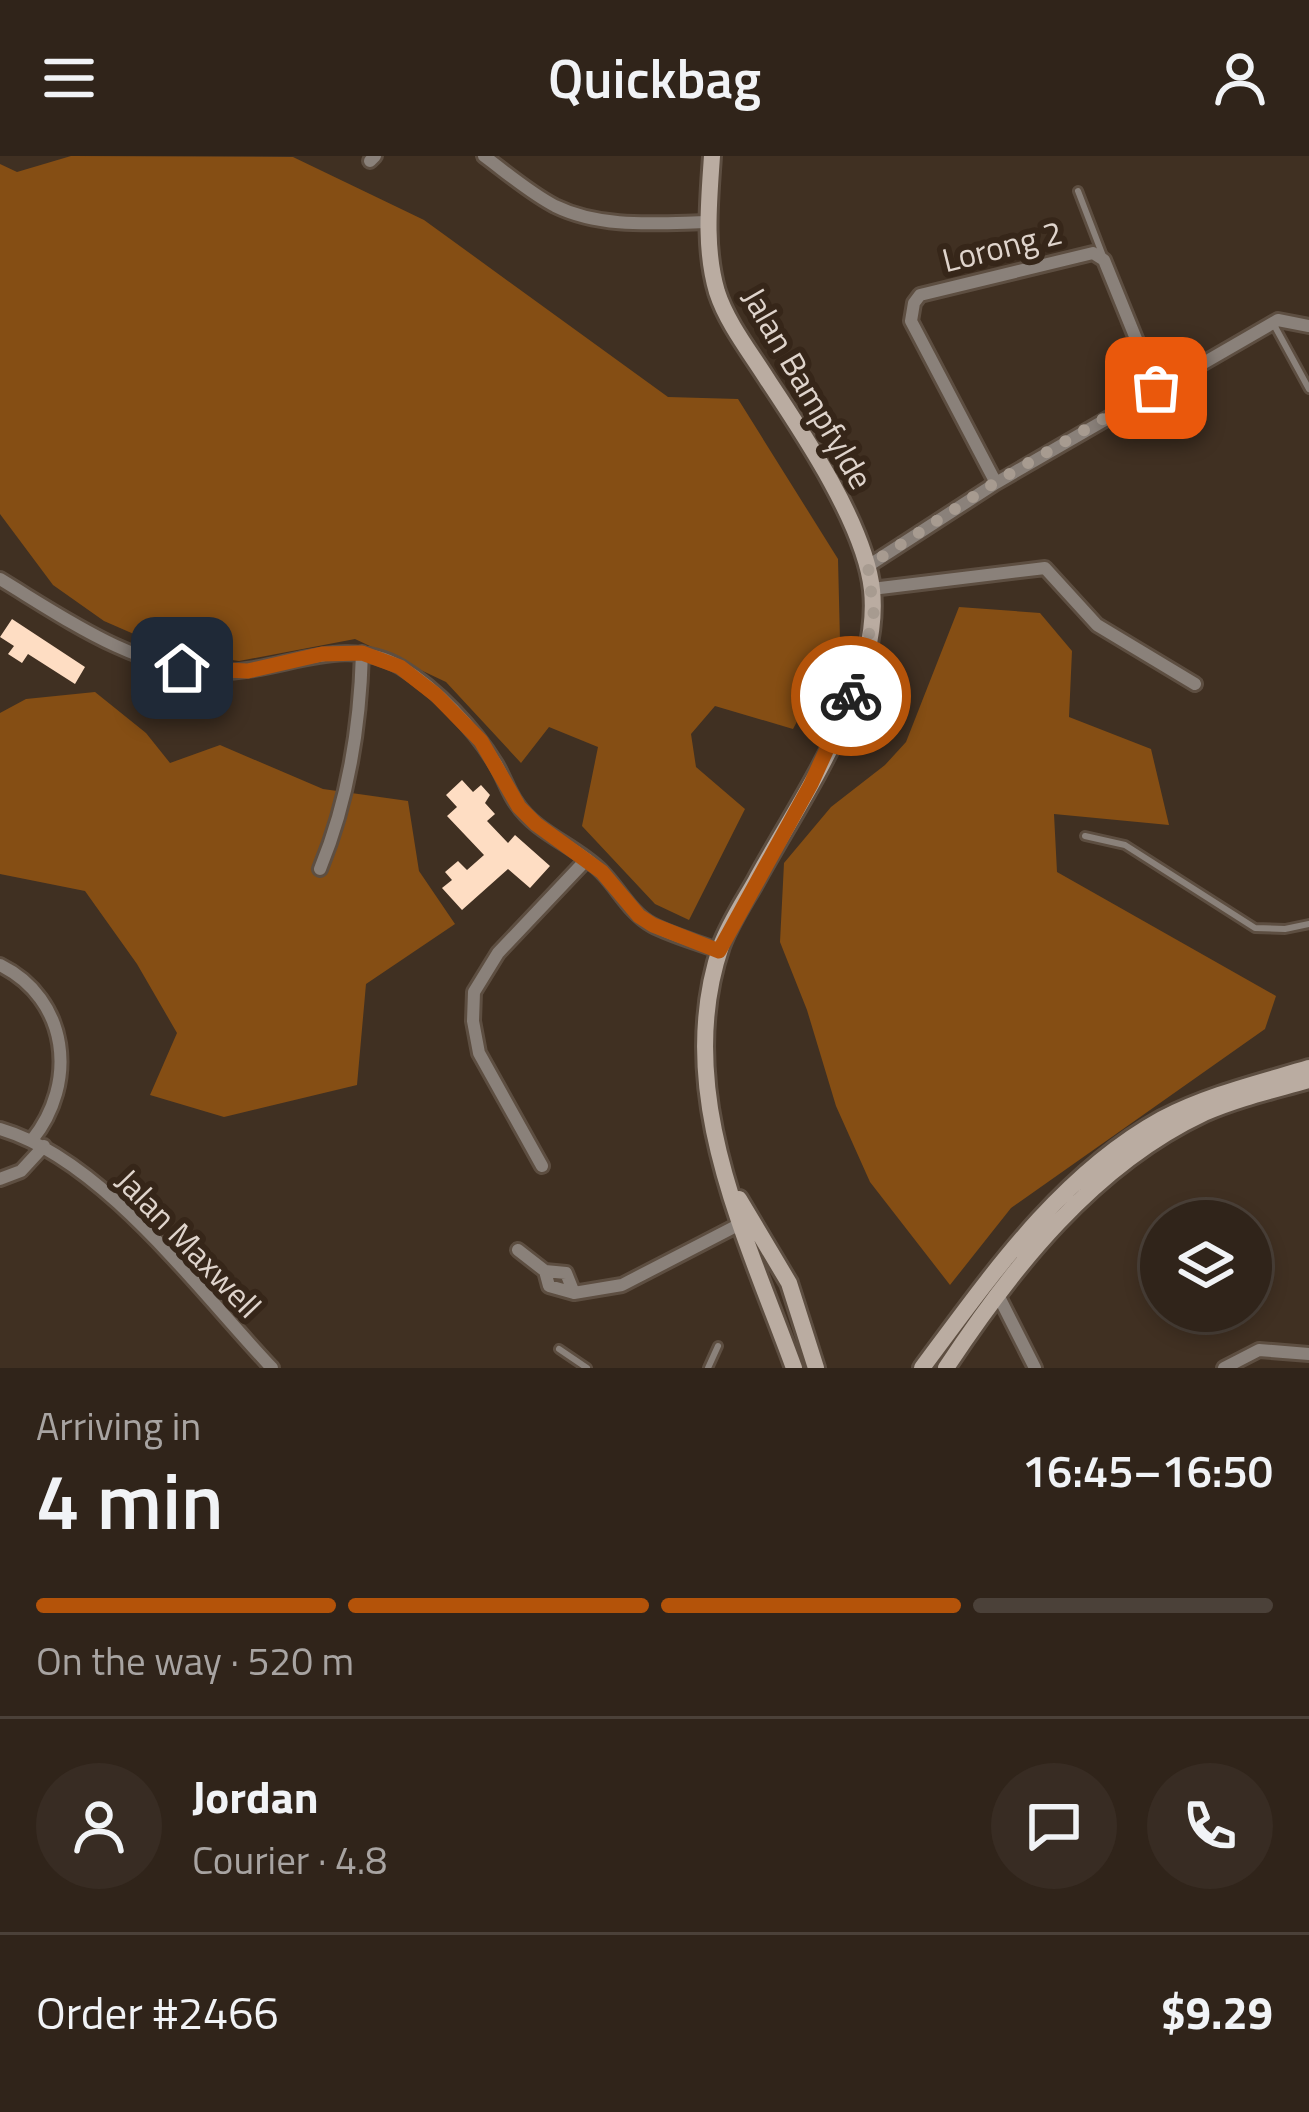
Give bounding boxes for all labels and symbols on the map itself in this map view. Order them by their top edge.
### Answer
street label: Lorong 2 [937,207,1067,285]
street label: Jalan Bampfylde [730,278,886,498]
pin [1105,337,1207,439]
pin [131,617,233,719]
courier [791,636,911,756]
street label: Jalan Maxwell [105,1157,273,1329]

